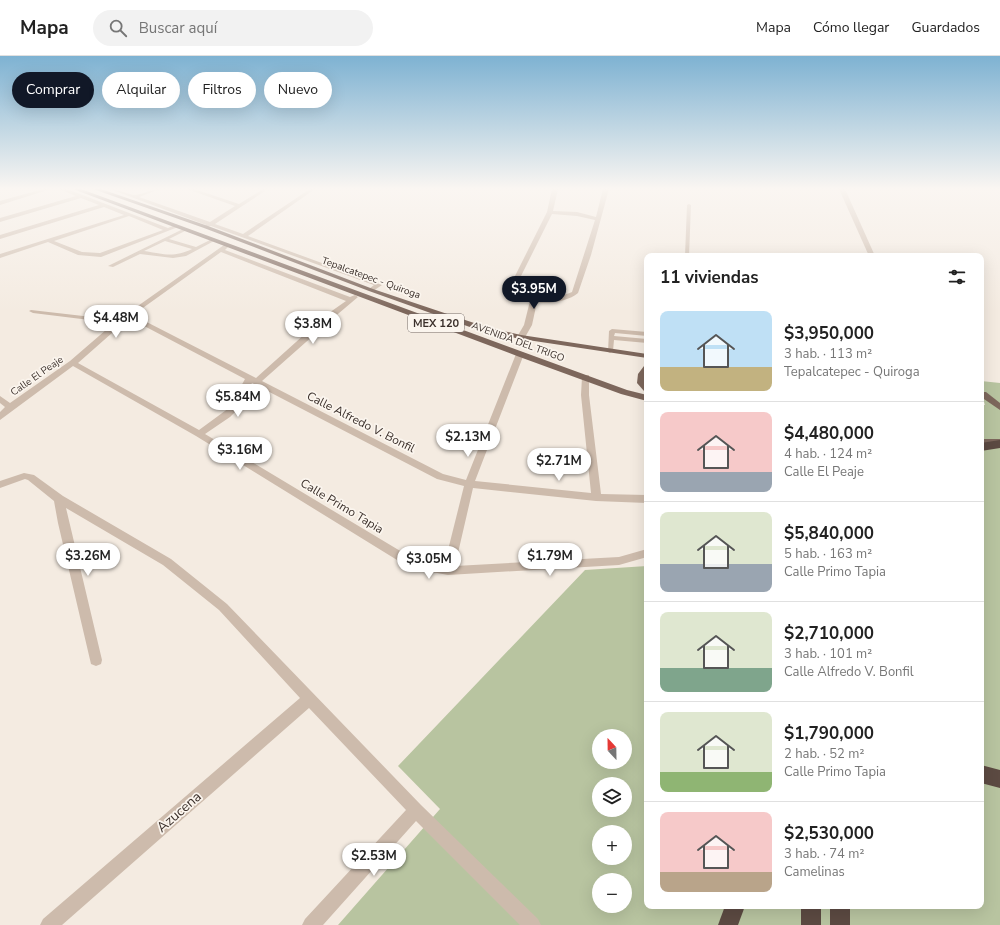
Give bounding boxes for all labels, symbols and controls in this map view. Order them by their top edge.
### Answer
search box [93,10,373,46]
text: Mapa [20,15,69,41]
icon: search [107,17,129,39]
text: Buscar aquí [139,18,217,38]
text: Mapa [756,18,791,37]
text: Cómo llegar [813,18,889,37]
text: Guardados [911,18,980,37]
chip: Comprar [12,72,94,108]
chip: Alquilar [102,72,180,108]
chip: Filtros [188,72,256,108]
chip: Nuevo [264,72,332,108]
street label: Tepalcatepec - Quiroga [320,254,422,302]
text: 11 viviendas [660,266,759,289]
icon: filters [946,266,968,288]
pin: $3.95M [501,276,567,310]
text: $3.95M [511,280,557,298]
pin: $4.48M [83,305,149,339]
text: $4.48M [93,309,139,327]
pin: $3.8M [285,311,341,345]
road number: MEX 120 [408,314,464,332]
text: $3.8M [294,315,332,333]
street label: AVENIDA DEL TRIGO [470,319,567,365]
text: $3,950,000 [784,322,874,345]
icon: home [692,327,740,375]
text: 3 hab. · 113 m² [784,345,872,363]
street label: Calle El Peaje [8,353,66,399]
text: Tepalcatepec - Quiroga [784,363,920,381]
pin: $5.84M [205,384,271,418]
text: $5.84M [215,388,261,406]
street label: Calle Alfredo V. Bonfil [304,388,418,456]
text: $4,480,000 [784,422,874,445]
pin: $2.13M [435,424,501,458]
text: $2.13M [445,428,491,446]
icon: home [692,428,740,476]
pin: $3.16M [207,437,273,471]
text: $3.16M [217,441,263,459]
text: 4 hab. · 124 m² [784,445,872,463]
pin: $2.71M [526,448,592,482]
text: $2.71M [536,452,582,470]
text: Calle El Peaje [784,463,864,481]
street label: Calle Primo Tapia [298,475,386,537]
text: $5,840,000 [784,522,874,545]
icon: home [692,528,740,576]
pin: $3.26M [55,543,121,577]
pin: $1.79M [517,543,583,577]
text: 5 hab. · 163 m² [784,545,872,563]
pin: $3.05M [396,546,462,580]
text: $3.26M [65,547,111,565]
text: $1.79M [527,547,573,565]
text: $3.05M [406,550,452,568]
text: Calle Primo Tapia [784,563,886,581]
text: $2,710,000 [784,622,874,645]
icon: home [692,628,740,676]
text: 3 hab. · 101 m² [784,645,872,663]
text: Calle Alfredo V. Bonfil [784,663,914,681]
text: $1,790,000 [784,722,874,745]
icon: home [692,728,740,776]
north arrow [592,729,632,769]
map controls [592,729,632,913]
text: 2 hab. · 52 m² [784,745,864,763]
text: Calle Primo Tapia [784,763,886,781]
button: layers [592,777,632,817]
street label: Azucena [153,787,205,837]
text: $2,530,000 [784,822,874,845]
button: + [592,825,632,865]
icon: home [692,828,740,876]
pin: $2.53M [341,843,407,877]
text: 3 hab. · 74 m² [784,845,864,863]
text: $2.53M [351,847,397,865]
text: Camelinas [784,863,845,881]
button: − [592,873,632,913]

